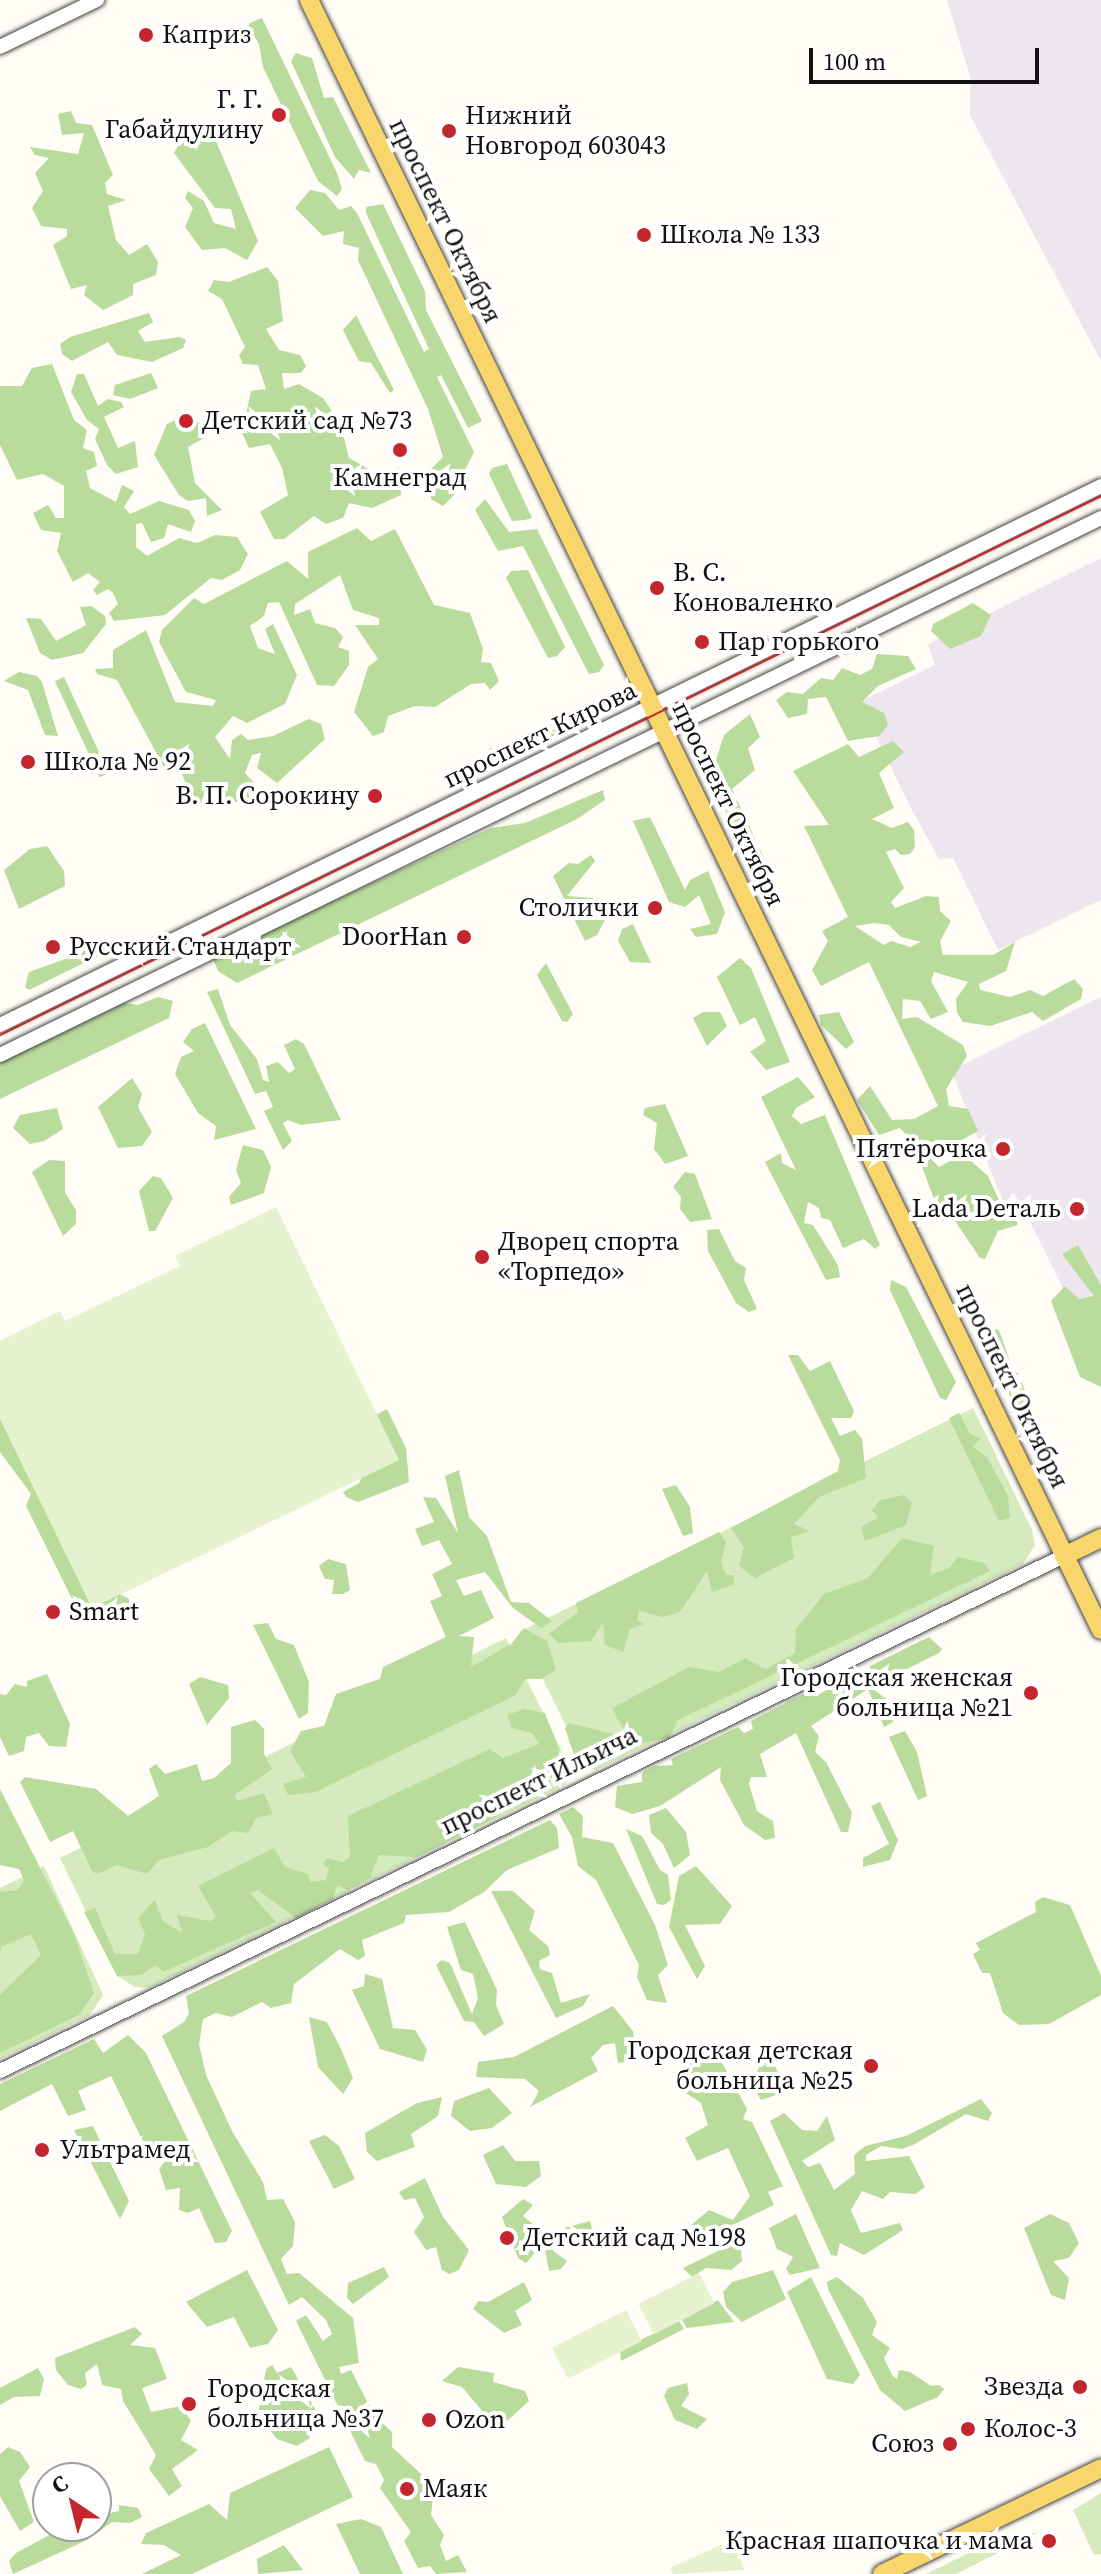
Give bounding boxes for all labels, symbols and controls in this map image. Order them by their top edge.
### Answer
place label: Каприз [162,19,251,51]
marker: Каприз [137,26,155,44]
scale bar [813,32,1043,82]
text: 100 m [823,45,886,78]
place label: Г. Г. Габайдулину [105,84,263,146]
place label: Нижний Новгород 603043 [465,100,666,162]
marker: Г. Г. Габайдулину [270,106,288,124]
street label: проспект Октября [382,114,508,328]
marker: Нижний Новгород 603043 [440,122,458,140]
place label: Школа № 133 [660,219,820,251]
marker: Школа № 133 [635,226,653,244]
place label: Детский сад №73 [202,405,412,437]
marker: Детский сад №73 [177,412,195,430]
marker: Камнеград [391,441,409,459]
place label: Камнеград [333,462,467,494]
place label: В. С. Коноваленко [673,557,833,618]
marker: В. С. Коноваленко [648,579,666,597]
place label: Пар горького [718,626,880,658]
marker: Пар горького [693,633,711,651]
street label: проспект Кирова [438,675,642,795]
street label: проспект Октября [665,697,791,911]
place label: Школа № 92 [44,746,191,778]
marker: Школа № 92 [19,753,37,771]
place label: В. П. Сорокину [175,780,359,812]
marker: В. П. Сорокину [366,787,384,805]
place label: Столички [519,892,639,924]
marker: Столички [646,899,664,917]
place label: DoorHan [342,921,448,953]
marker: DoorHan [455,928,473,946]
place label: Русский Стандарт [69,931,292,963]
marker: Русский Стандарт [44,938,62,956]
place label: Пятёрочка [856,1133,987,1165]
marker: Пятёрочка [994,1140,1012,1158]
place label: Lada Dеталь [912,1193,1061,1225]
marker: Lada Dеталь [1068,1200,1086,1218]
place label: Дворец спорта «Торпедо» [498,1226,679,1288]
marker: Дворец спорта «Торпедо» [473,1248,491,1266]
street label: проспект Октября [949,1279,1075,1493]
place label: Smart [69,1596,139,1628]
marker: Smart [44,1603,62,1621]
place label: Городская женская больница №21 [780,1662,1013,1724]
marker: Городская женская больница №21 [1020,1682,1042,1704]
street label: проспект Ильича [436,1720,642,1842]
place label: Городская детская больница №25 [627,2035,853,2096]
marker: Городская детская больница №25 [860,2055,882,2077]
place label: Ультрамед [60,2134,190,2166]
marker: Ультрамед [31,2139,53,2161]
place label: Детский сад №198 [523,2222,746,2254]
marker: Детский сад №198 [498,2229,516,2247]
place label: Звезда [984,2371,1064,2403]
place label: Городская больница №37 [207,2373,384,2434]
marker: Звезда [1071,2378,1089,2396]
marker: Городская больница №37 [178,2393,200,2415]
place label: Ozon [445,2404,505,2436]
marker: Ozon [420,2411,438,2429]
place label: Колос-3 [984,2413,1077,2445]
marker: Колос-3 [959,2420,977,2438]
place label: Союз [871,2428,934,2460]
marker: Союз [941,2435,959,2453]
north arrow [32,2462,112,2542]
text: С [45,2468,74,2500]
place label: Маяк [423,2473,487,2505]
marker: Маяк [398,2480,416,2498]
place label: Красная шапочка и мама [725,2525,1033,2557]
marker: Красная шапочка и мама [1040,2532,1058,2550]

